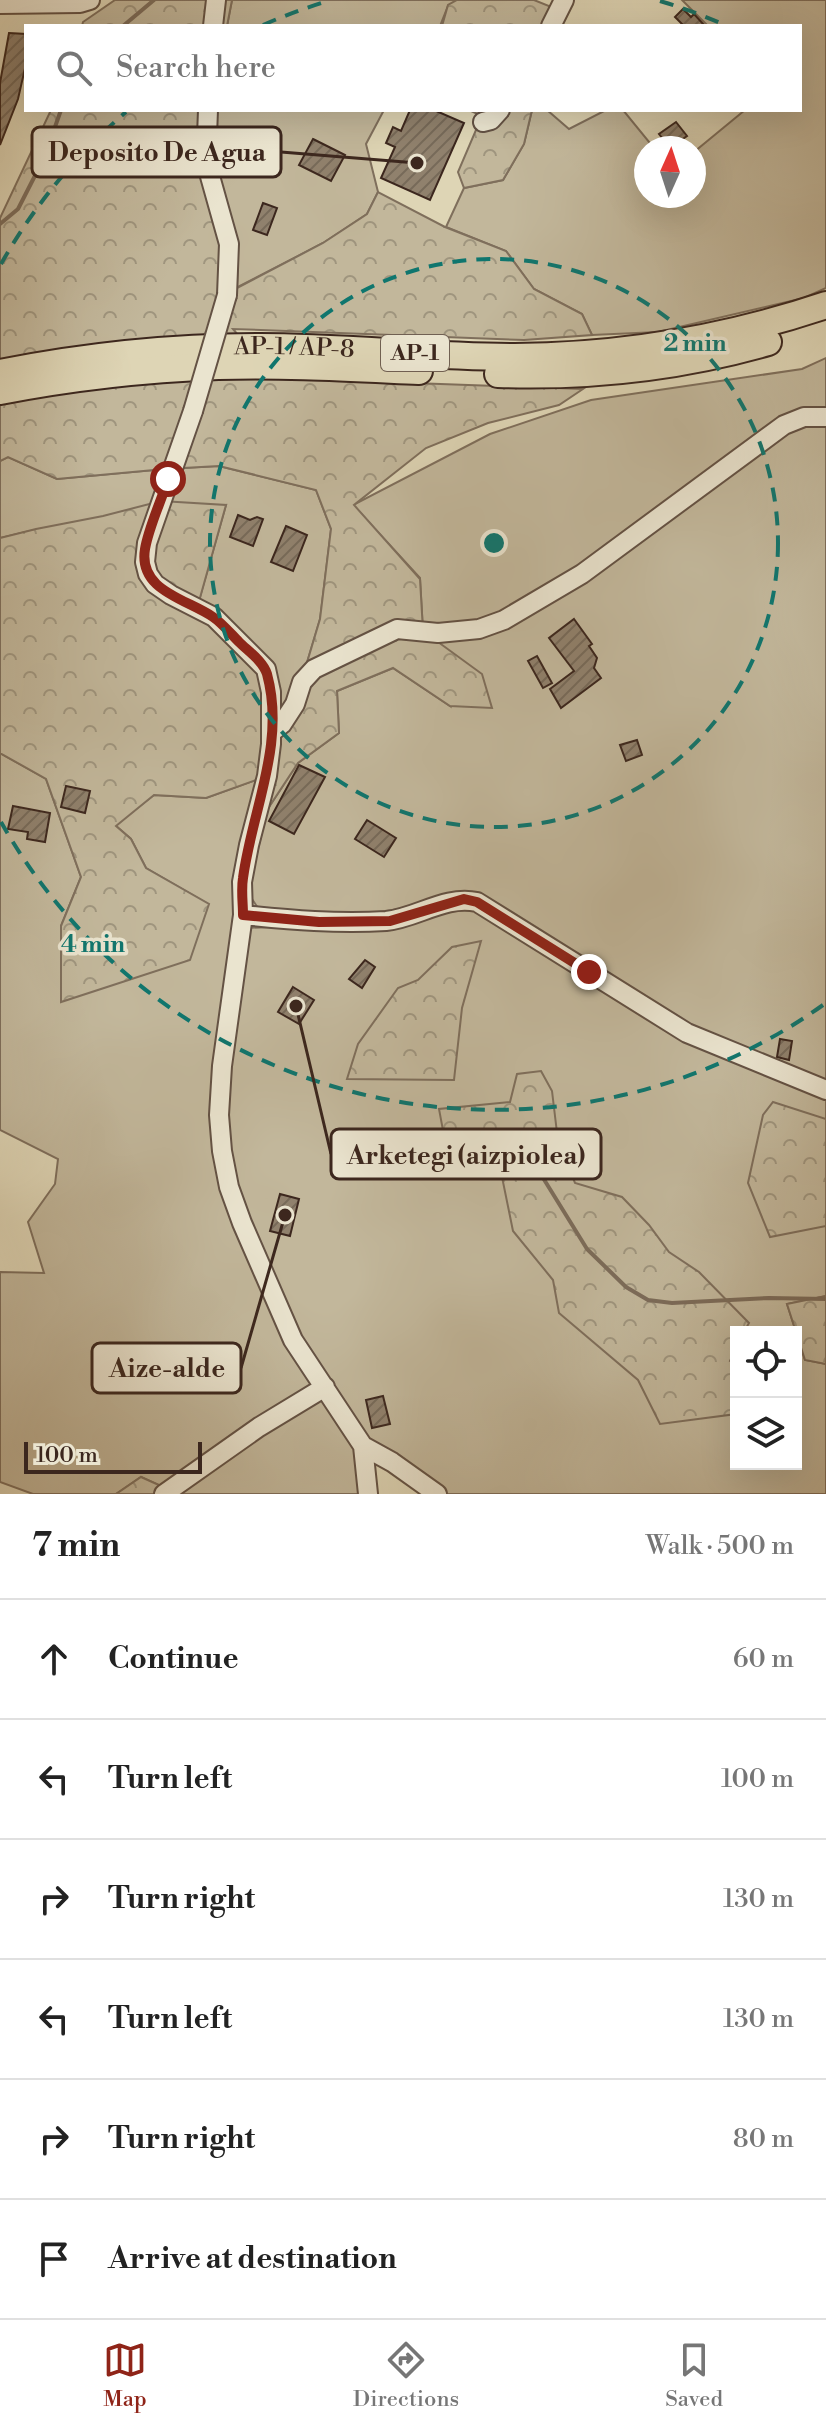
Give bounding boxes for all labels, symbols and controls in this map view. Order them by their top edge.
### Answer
search box [24,24,802,112]
icon: search [52,46,96,90]
text: Search here [116,49,276,87]
callout: Deposito De Agua [32,127,281,177]
north arrow [634,136,706,208]
text: Deposito De Agua [48,137,267,169]
text: 2 min [663,329,727,359]
street label: AP-1 / AP-8 [233,332,355,365]
road number: AP-1 [381,335,449,371]
route start [150,461,186,497]
centre of rings [480,529,508,557]
text: 4 min [61,930,125,960]
route end [571,954,607,990]
callout: Arketegi (aizpiolea) [331,1129,601,1179]
text: Arketegi (aizpiolea) [346,1140,585,1172]
map controls [730,1326,802,1470]
button: locate [730,1326,802,1398]
callout: Aize-alde [92,1343,241,1393]
text: Aize-alde [108,1353,225,1385]
button: layers [730,1398,802,1470]
scale bar [24,1438,202,1474]
text: 100 m [36,1442,98,1469]
text: 7 min [32,1525,120,1567]
text: Walk · 500 m [646,1530,794,1562]
icon: ahead [32,1637,76,1681]
text: Continue [108,1640,239,1678]
text: 60 m [733,1643,794,1675]
icon: left [32,1757,76,1801]
text: Turn left [108,1760,232,1798]
text: 100 m [721,1763,794,1795]
icon: right [32,1877,76,1921]
text: Turn right [108,1880,255,1918]
text: 130 m [723,1883,794,1915]
icon: left [32,1997,76,2041]
text: Turn left [108,2000,232,2038]
text: 130 m [723,2003,794,2035]
icon: right [32,2117,76,2161]
text: Turn right [108,2120,255,2158]
text: 80 m [733,2123,794,2155]
icon: arrive [32,2237,76,2281]
text: Arrive at destination [108,2240,397,2278]
tab: Map [103,2338,147,2413]
tab: Directions [353,2338,459,2413]
tab: Saved [665,2338,723,2413]

